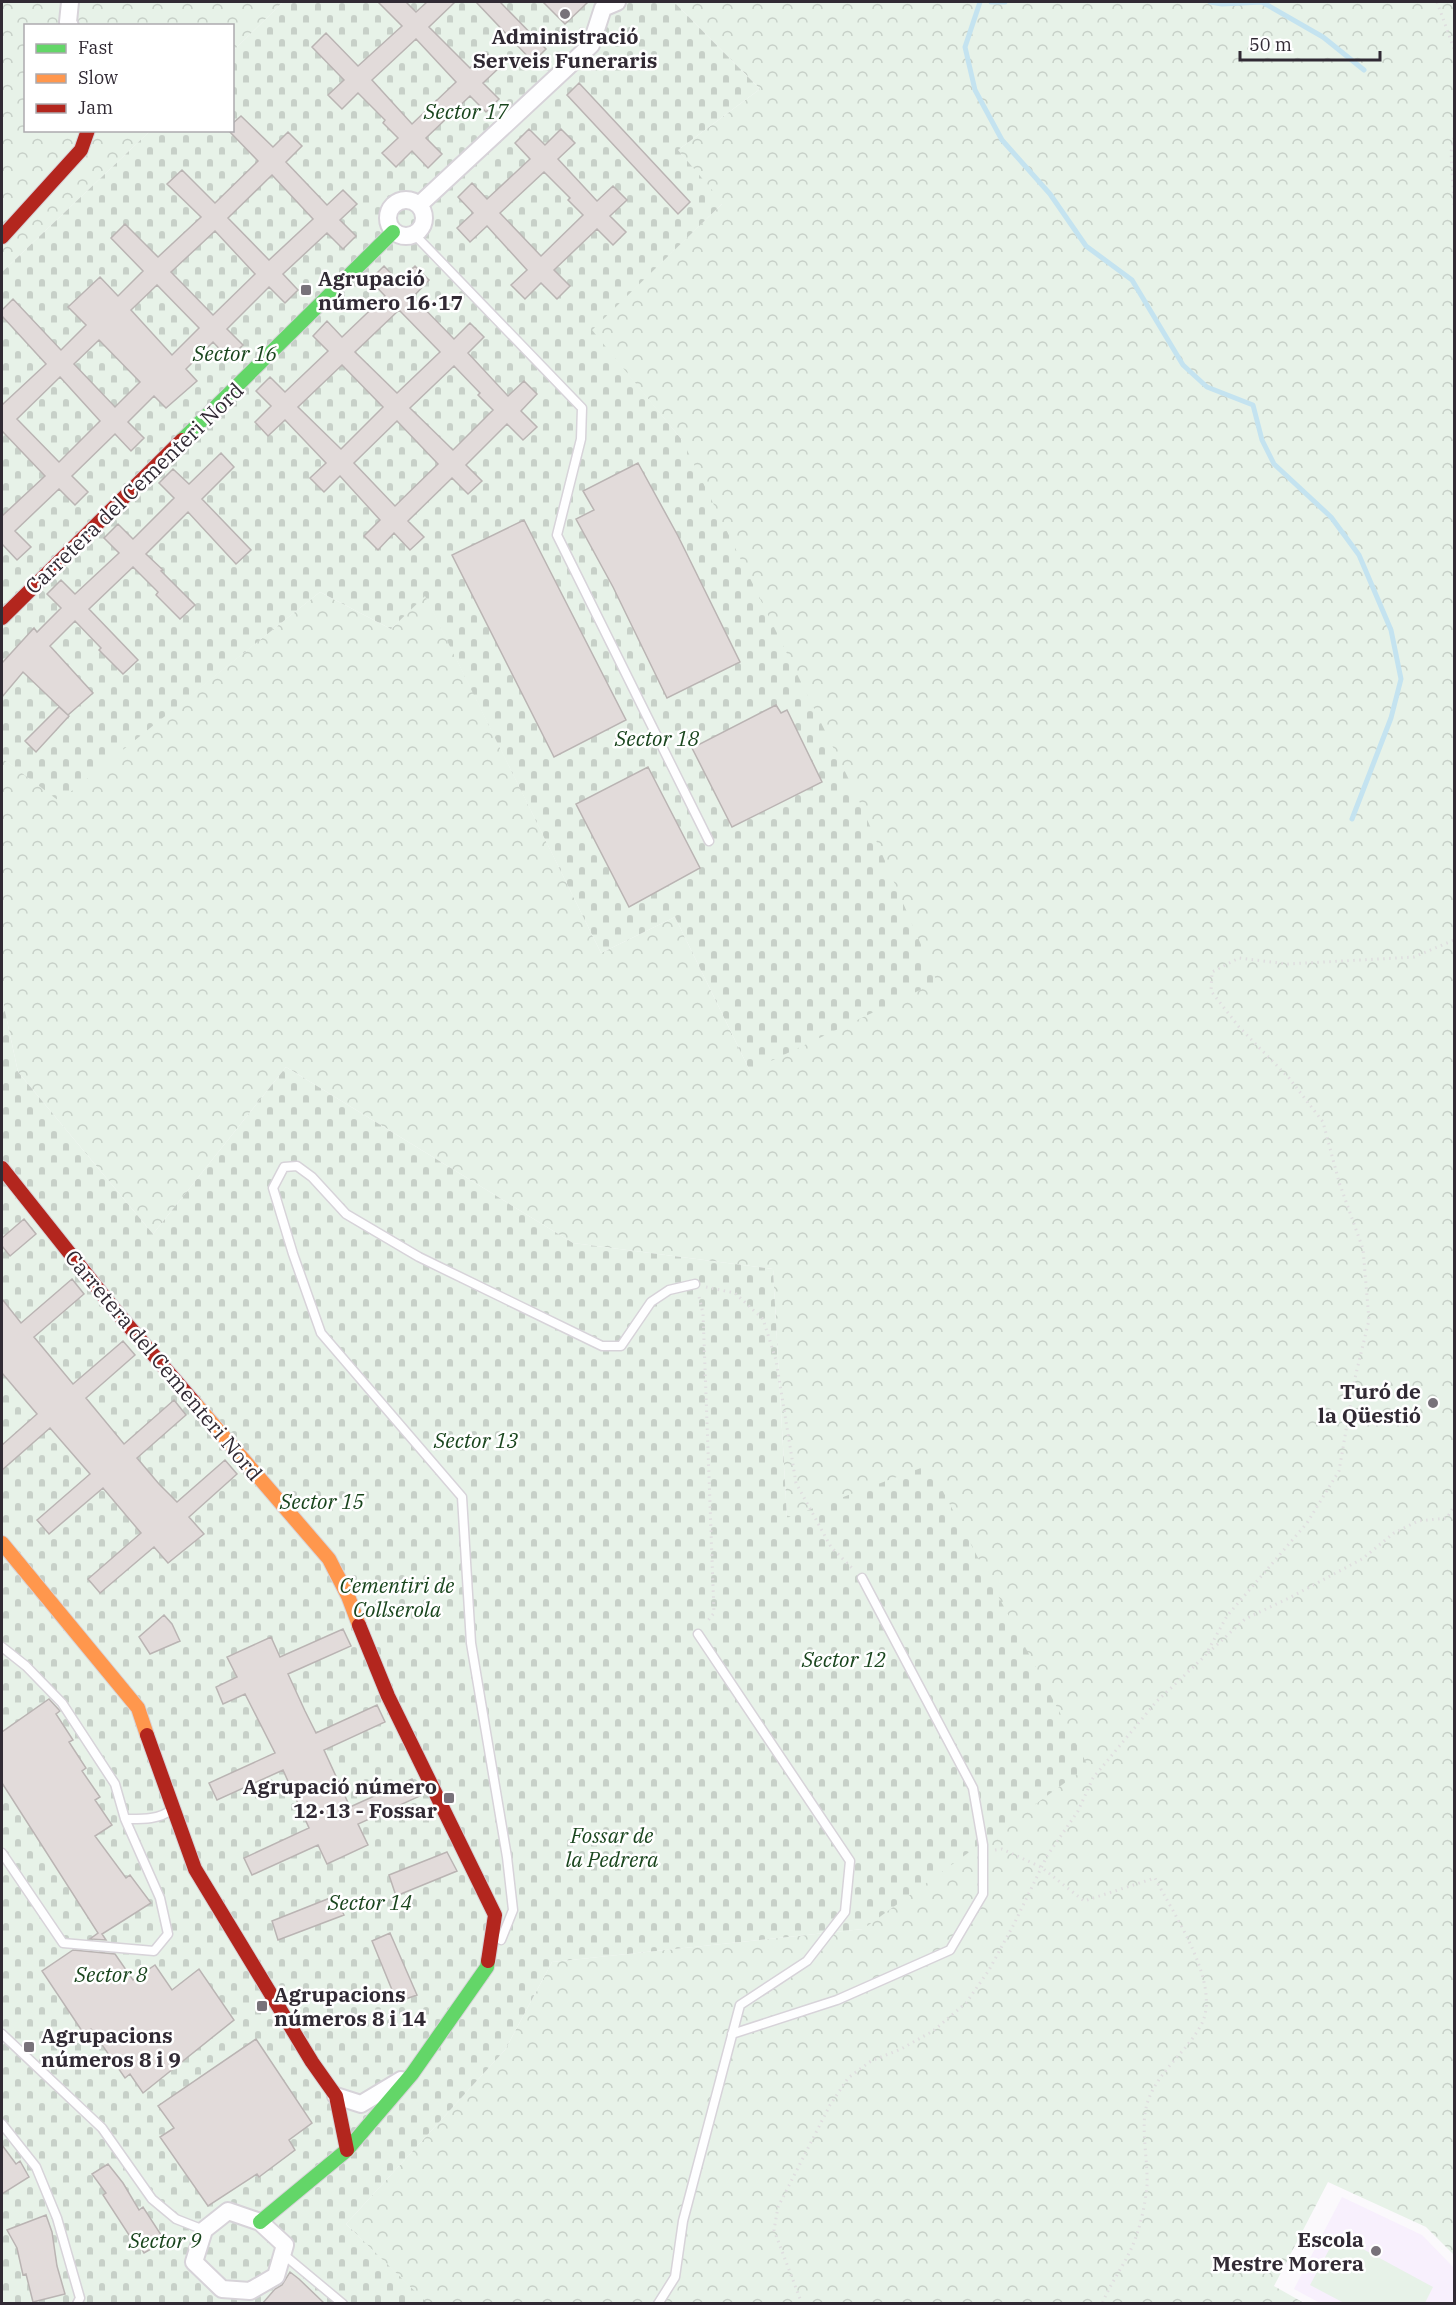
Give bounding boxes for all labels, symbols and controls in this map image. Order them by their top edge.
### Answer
marker: Administració Serveis Funeraris [558,7,572,21]
place label: Administració Serveis Funeraris [473,22,657,74]
legend [24,24,234,132]
scale bar [1240,24,1380,62]
text: 50 m [1249,33,1292,56]
text: Fast [78,36,113,59]
text: Slow [78,66,118,89]
text: Jam [78,96,113,119]
park label: Sector 17 [423,97,510,125]
place label: Agrupació número 16·17 [318,264,463,316]
marker: Agrupació número 16·17 [299,283,313,297]
park label: Sector 16 [192,339,277,367]
street label: Carretera del Cementeri Nord [19,376,249,600]
park label: Sector 18 [614,724,700,752]
street label: Carretera del Cementeri Nord [59,1244,269,1486]
place label: Turó de la Qüestió [1318,1377,1421,1429]
marker: Turó de la Qüestió [1426,1396,1440,1410]
park label: Sector 13 [433,1426,519,1454]
park label: Sector 15 [279,1487,365,1515]
park label: Cementiri de Collserola [340,1571,455,1623]
park label: Sector 12 [801,1645,886,1673]
place label: Agrupació número 12·13 - Fossar [243,1772,438,1824]
marker: Agrupació número 12·13 - Fossar [442,1791,456,1805]
park label: Fossar de la Pedrera [565,1821,659,1873]
park label: Sector 14 [327,1888,412,1916]
park label: Sector 8 [74,1960,148,1988]
place label: Agrupacions números 8 i 14 [274,1980,426,2032]
marker: Agrupacions números 8 i 14 [255,1999,269,2013]
place label: Agrupacions números 8 i 9 [41,2021,181,2073]
marker: Agrupacions números 8 i 9 [22,2040,36,2054]
place label: Escola Mestre Morera [1212,2225,1364,2277]
park label: Sector 9 [128,2226,202,2254]
marker: Escola Mestre Morera [1369,2244,1383,2258]

